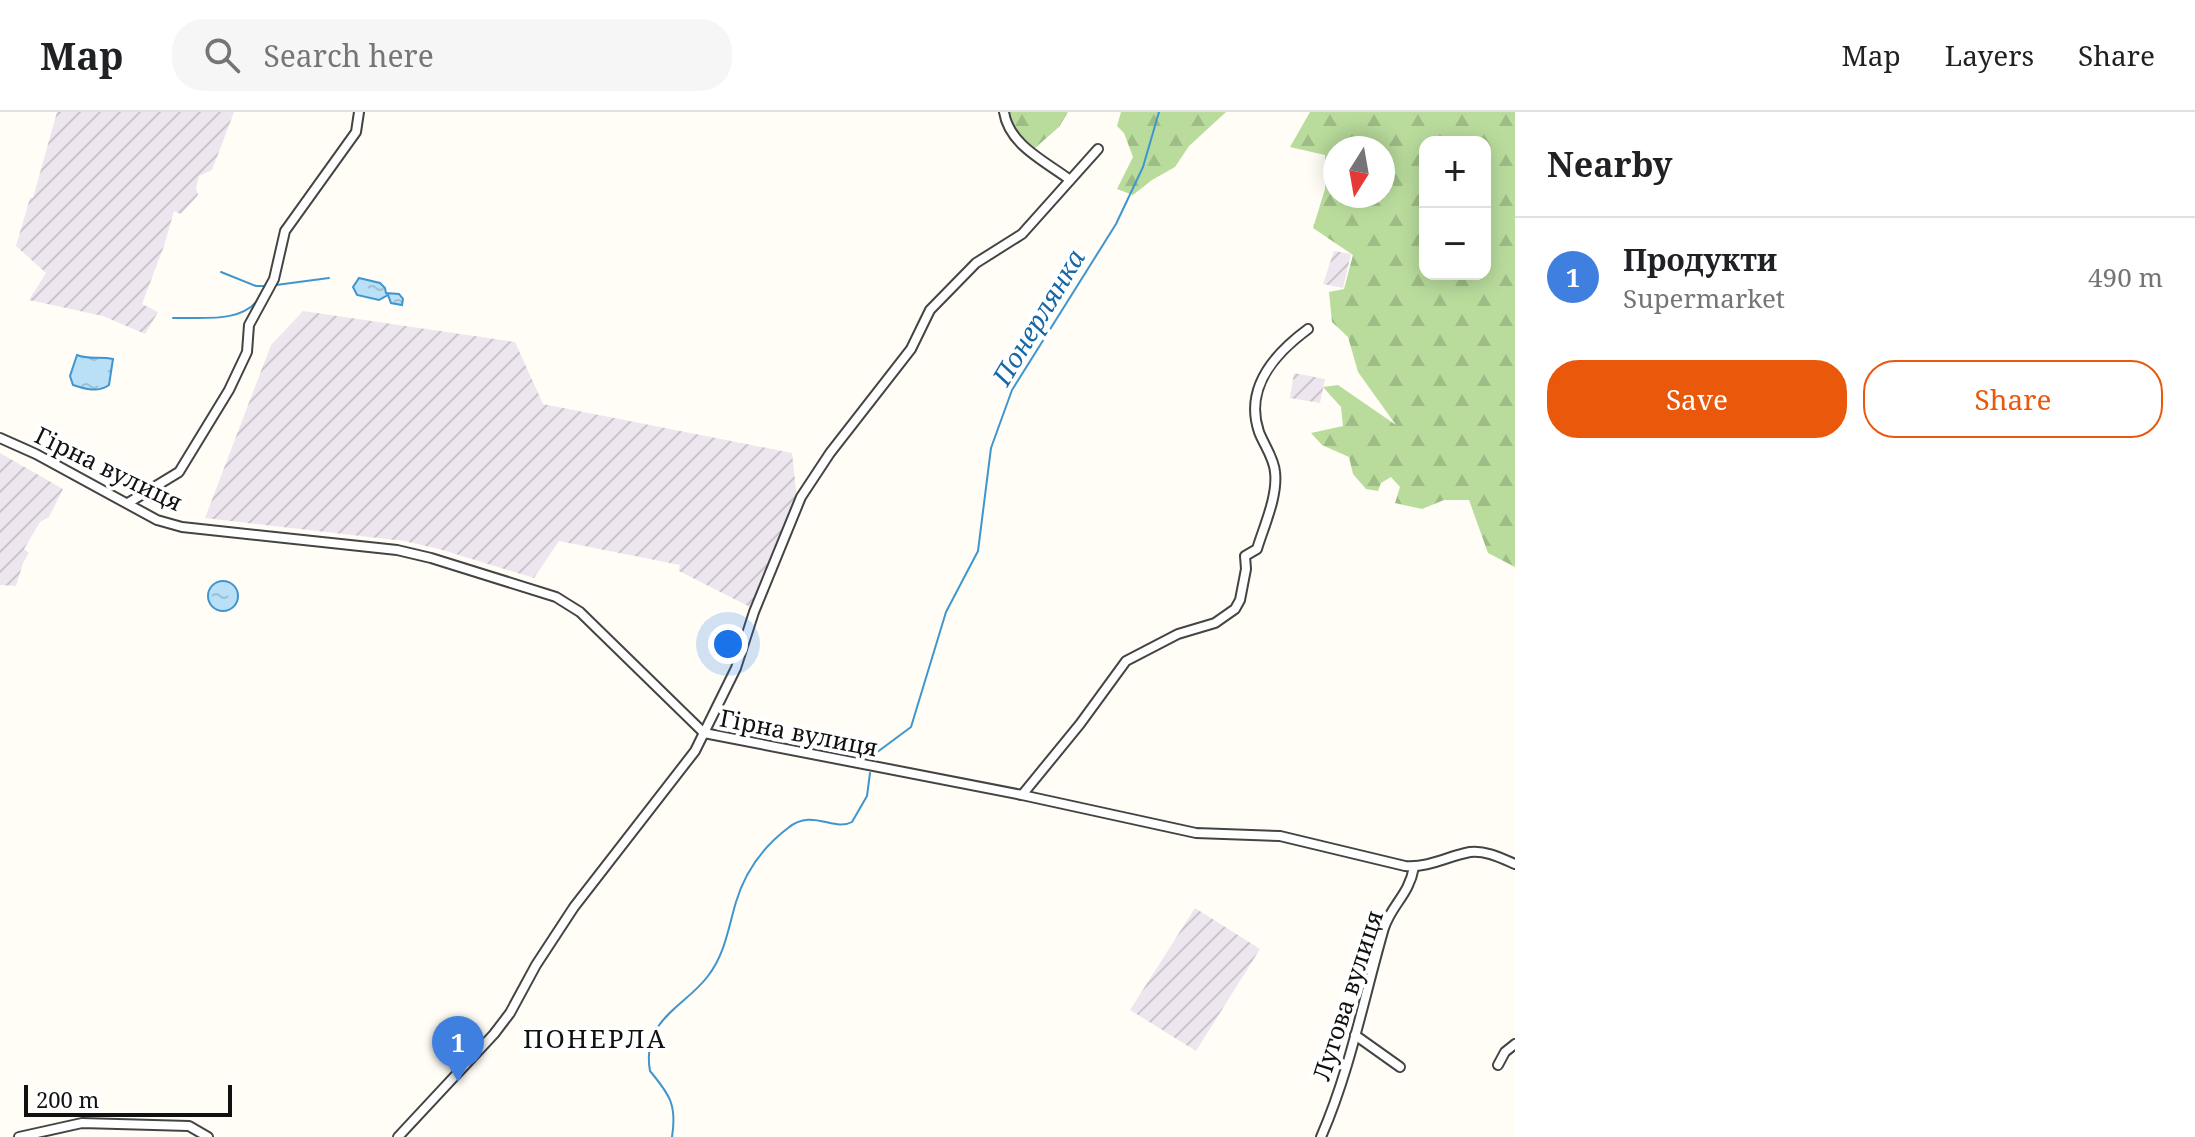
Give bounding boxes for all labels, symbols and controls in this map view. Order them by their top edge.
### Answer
search box [172,19,732,91]
text: Map [40,29,124,81]
icon: search [200,33,244,77]
text: Search here [264,35,434,76]
text: Map [1842,36,1901,74]
text: Layers [1945,36,2034,74]
text: Share [2078,36,2155,74]
north arrow [1323,136,1395,208]
map controls [1419,136,1491,280]
button: + [1419,136,1491,208]
text: Nearby [1547,141,1673,187]
button: − [1419,208,1491,280]
text: Продукти [1623,239,1777,280]
water label: Понерлянка [983,242,1093,393]
text: 1 [1566,259,1580,295]
text: 490 m [2088,259,2163,295]
text: Supermarket [1623,280,1785,316]
button: Save [1547,360,1847,438]
button: Share [1863,360,2163,438]
street label: Гірна вулиця [30,418,188,518]
your location [708,624,748,664]
street label: Гірна вулиця [717,700,881,764]
street label: Лугова вулиця [1304,906,1390,1084]
pin: 1 [432,1016,484,1082]
district label: ПОНЕРЛА [523,1020,667,1056]
scale bar [24,1081,232,1117]
text: 200 m [36,1084,99,1114]

